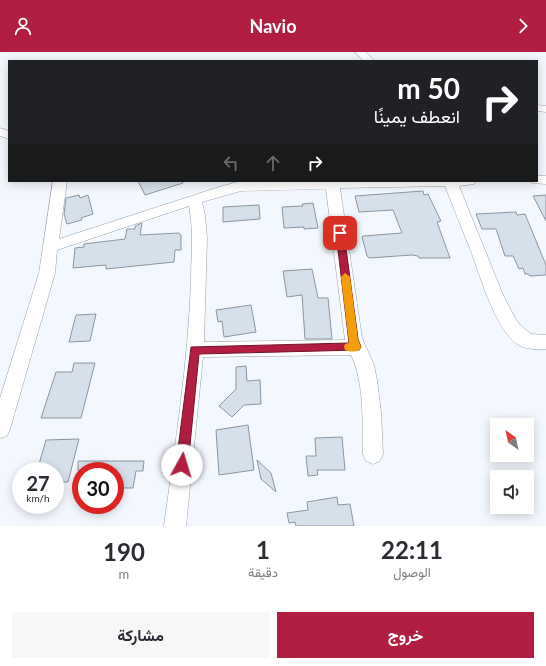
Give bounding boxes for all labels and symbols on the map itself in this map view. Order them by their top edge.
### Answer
pin [323,216,357,250]
north arrow [490,418,534,462]
position arrow [161,444,203,486]
speed limit sign: 30 [72,462,124,514]

